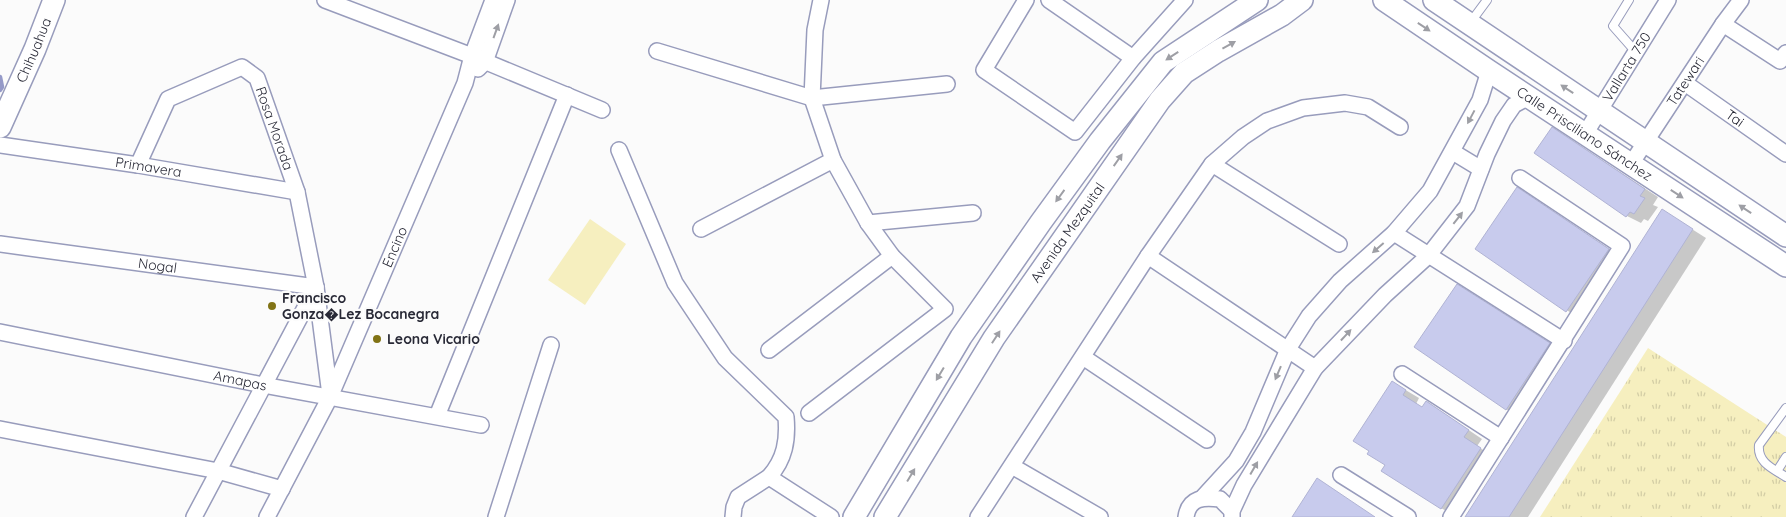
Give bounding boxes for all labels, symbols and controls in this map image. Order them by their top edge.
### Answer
street label: Chihuahua [12,15,55,85]
one-way arrow [492,23,500,38]
one-way arrow [1417,23,1431,32]
street label: Vallarta 750 [1598,29,1655,105]
one-way arrow [1222,41,1236,49]
one-way arrow [1166,51,1179,60]
street label: Tatewari [1663,53,1708,109]
street label: Calle Prisciliano Sánchez [1513,83,1656,185]
street label: Rosa Morada [252,84,298,173]
one-way arrow [1561,84,1574,94]
street label: Tai [1722,105,1748,131]
one-way arrow [1467,109,1475,124]
street label: Primavera [114,153,183,181]
one-way arrow [1112,154,1123,167]
street label: Avenida Mezquital [1026,179,1109,286]
one-way arrow [1055,189,1066,202]
one-way arrow [1670,189,1683,199]
one-way arrow [1739,204,1752,214]
one-way arrow [1453,211,1463,225]
street label: Encino [378,224,411,270]
one-way arrow [1372,242,1384,254]
street label: Nogal [137,254,178,277]
place label: Francisco Gonza�Lez Bocanegra [282,289,439,323]
marker: Francisco Gonza�Lez Bocanegra [266,300,278,312]
one-way arrow [1340,329,1352,341]
place label: Leona Vicario [387,330,480,348]
one-way arrow [991,330,1000,343]
marker: Leona Vicario [371,333,383,345]
street label: Amapas [212,366,268,395]
one-way arrow [1273,366,1281,380]
one-way arrow [935,367,944,380]
one-way arrow [1250,462,1259,475]
one-way arrow [906,469,915,482]

